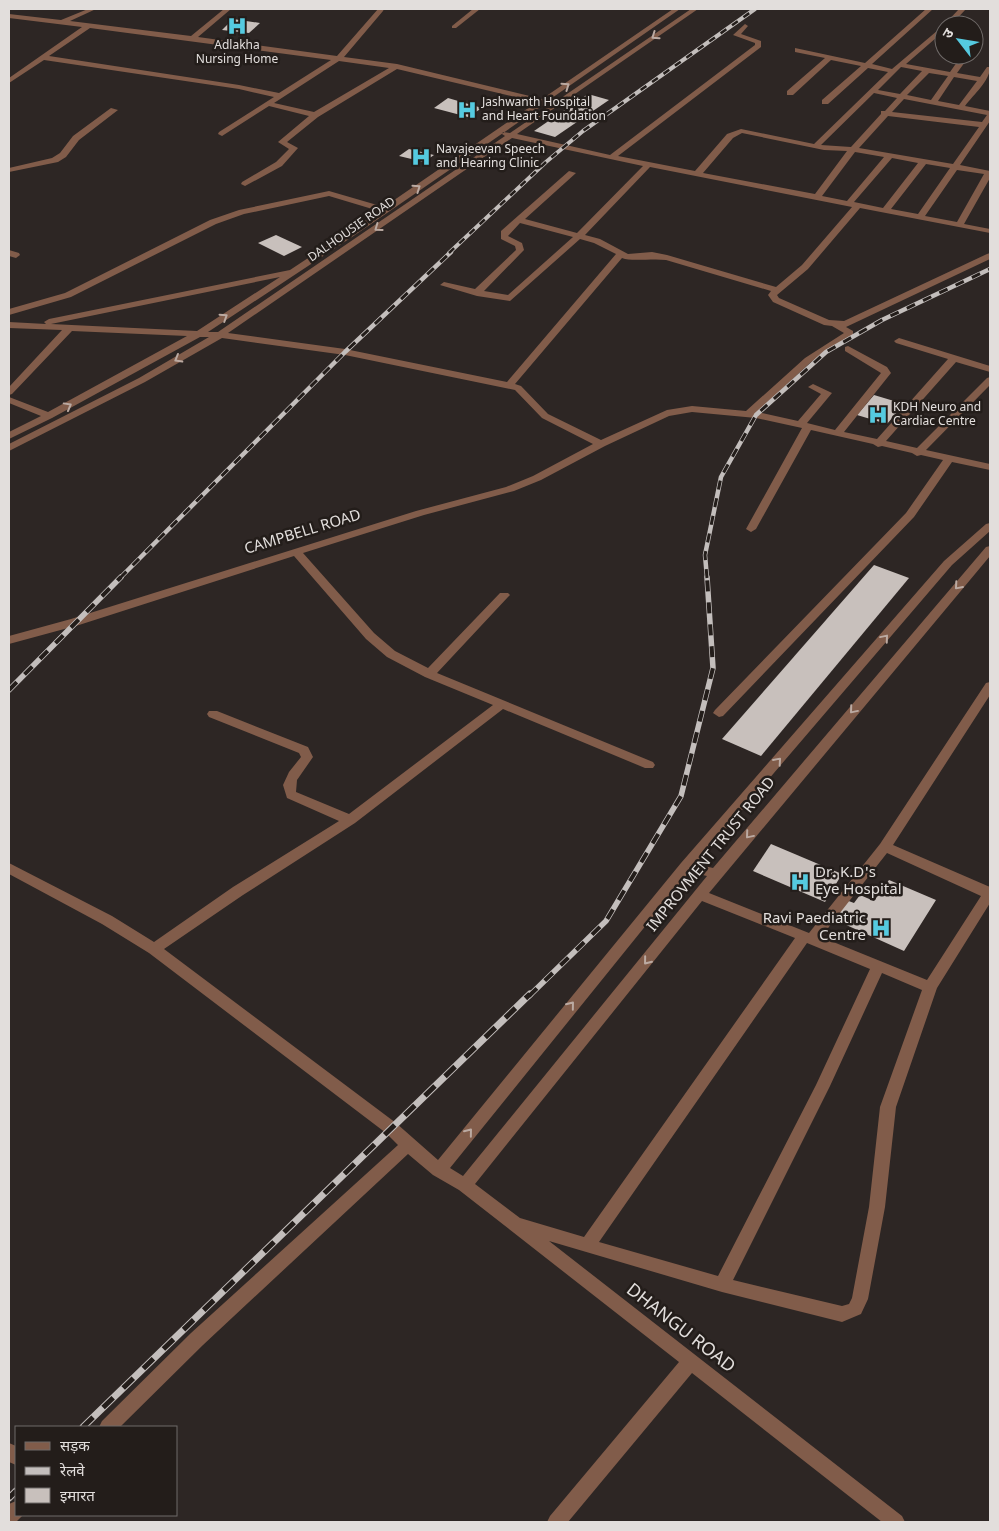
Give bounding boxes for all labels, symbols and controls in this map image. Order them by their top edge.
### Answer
hospital icon: Adlakha Nursing Home [226,15,248,37]
north arrow [934,15,984,65]
text: उ [939,25,960,42]
one-way arrow [651,30,660,40]
place label: Adlakha Nursing Home [196,38,278,68]
one-way arrow [560,83,570,92]
place label: Jashwanth Hospital and Heart Foundation [481,95,606,125]
hospital icon: Jashwanth Hospital and Heart Foundation [456,99,478,121]
place label: Navajeevan Speech and Hearing Clinic [436,142,545,172]
hospital icon: Navajeevan Speech and Hearing Clinic [410,146,432,168]
one-way arrow [411,185,421,194]
street label: DALHOUSIE ROAD [305,194,399,266]
one-way arrow [374,222,383,231]
one-way arrow [219,314,228,324]
one-way arrow [174,353,183,363]
place label: KDH Neuro and Cardiac Centre [893,400,981,430]
one-way arrow [63,402,72,412]
hospital icon: KDH Neuro and Cardiac Centre [867,404,889,426]
street label: CAMPBELL ROAD [242,506,364,560]
one-way arrow [955,580,964,589]
one-way arrow [879,635,888,644]
one-way arrow [850,705,859,714]
one-way arrow [772,757,781,766]
street label: IMPROVMENT TRUST ROAD [644,774,780,936]
one-way arrow [745,829,754,838]
place label: Dr. K.D's Eye Hospital [815,864,902,900]
hospital icon: Dr. K.D's Eye Hospital [789,871,811,893]
place label: Ravi Paediatric Centre [763,910,866,946]
hospital icon: Ravi Paediatric Centre [870,917,892,939]
one-way arrow [644,955,652,964]
one-way arrow [566,1002,575,1011]
one-way arrow [464,1128,473,1137]
street label: DHANGU ROAD [621,1279,739,1379]
legend [15,1426,178,1516]
text: सड़क [60,1438,90,1457]
text: रेलवे [59,1462,85,1482]
text: इमारत [60,1488,95,1507]

